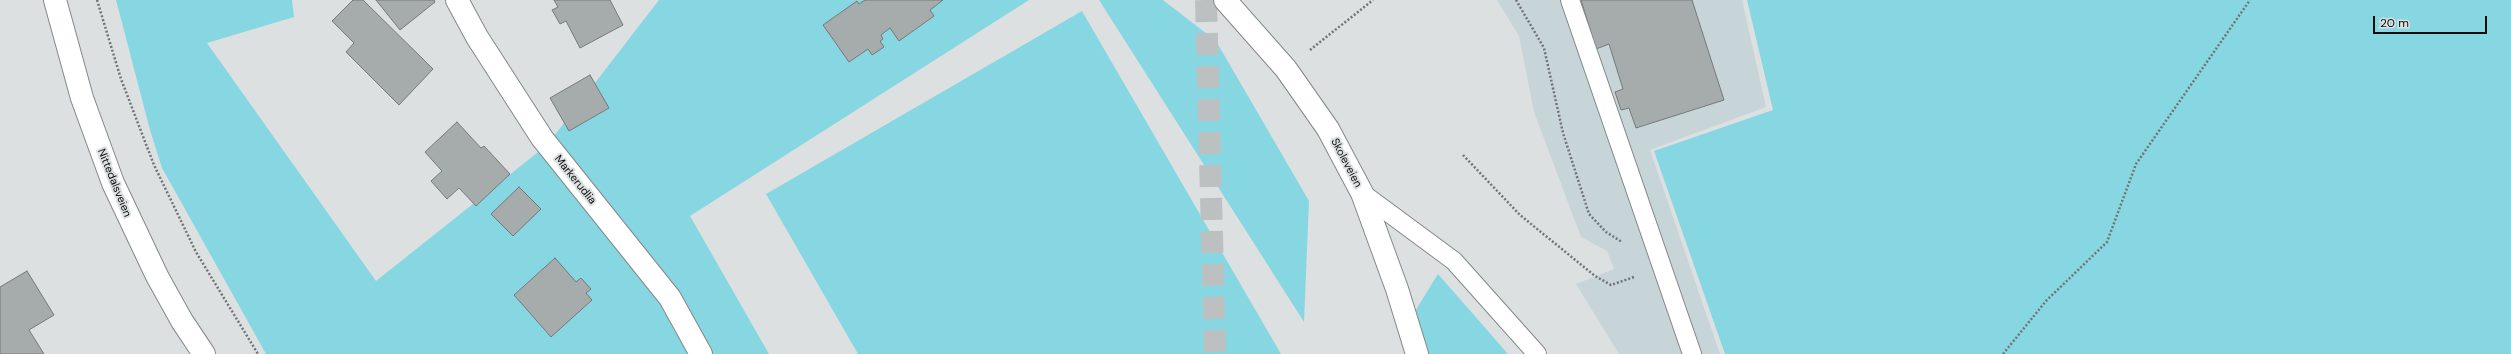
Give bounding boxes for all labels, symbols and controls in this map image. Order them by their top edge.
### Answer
scale bar [2375,8,2489,34]
text: 20 m [2380,15,2409,31]
street label: Skoleveien [1328,136,1364,190]
street label: Nittedalsveien [94,147,134,219]
street label: Markerudlia [551,153,599,207]

